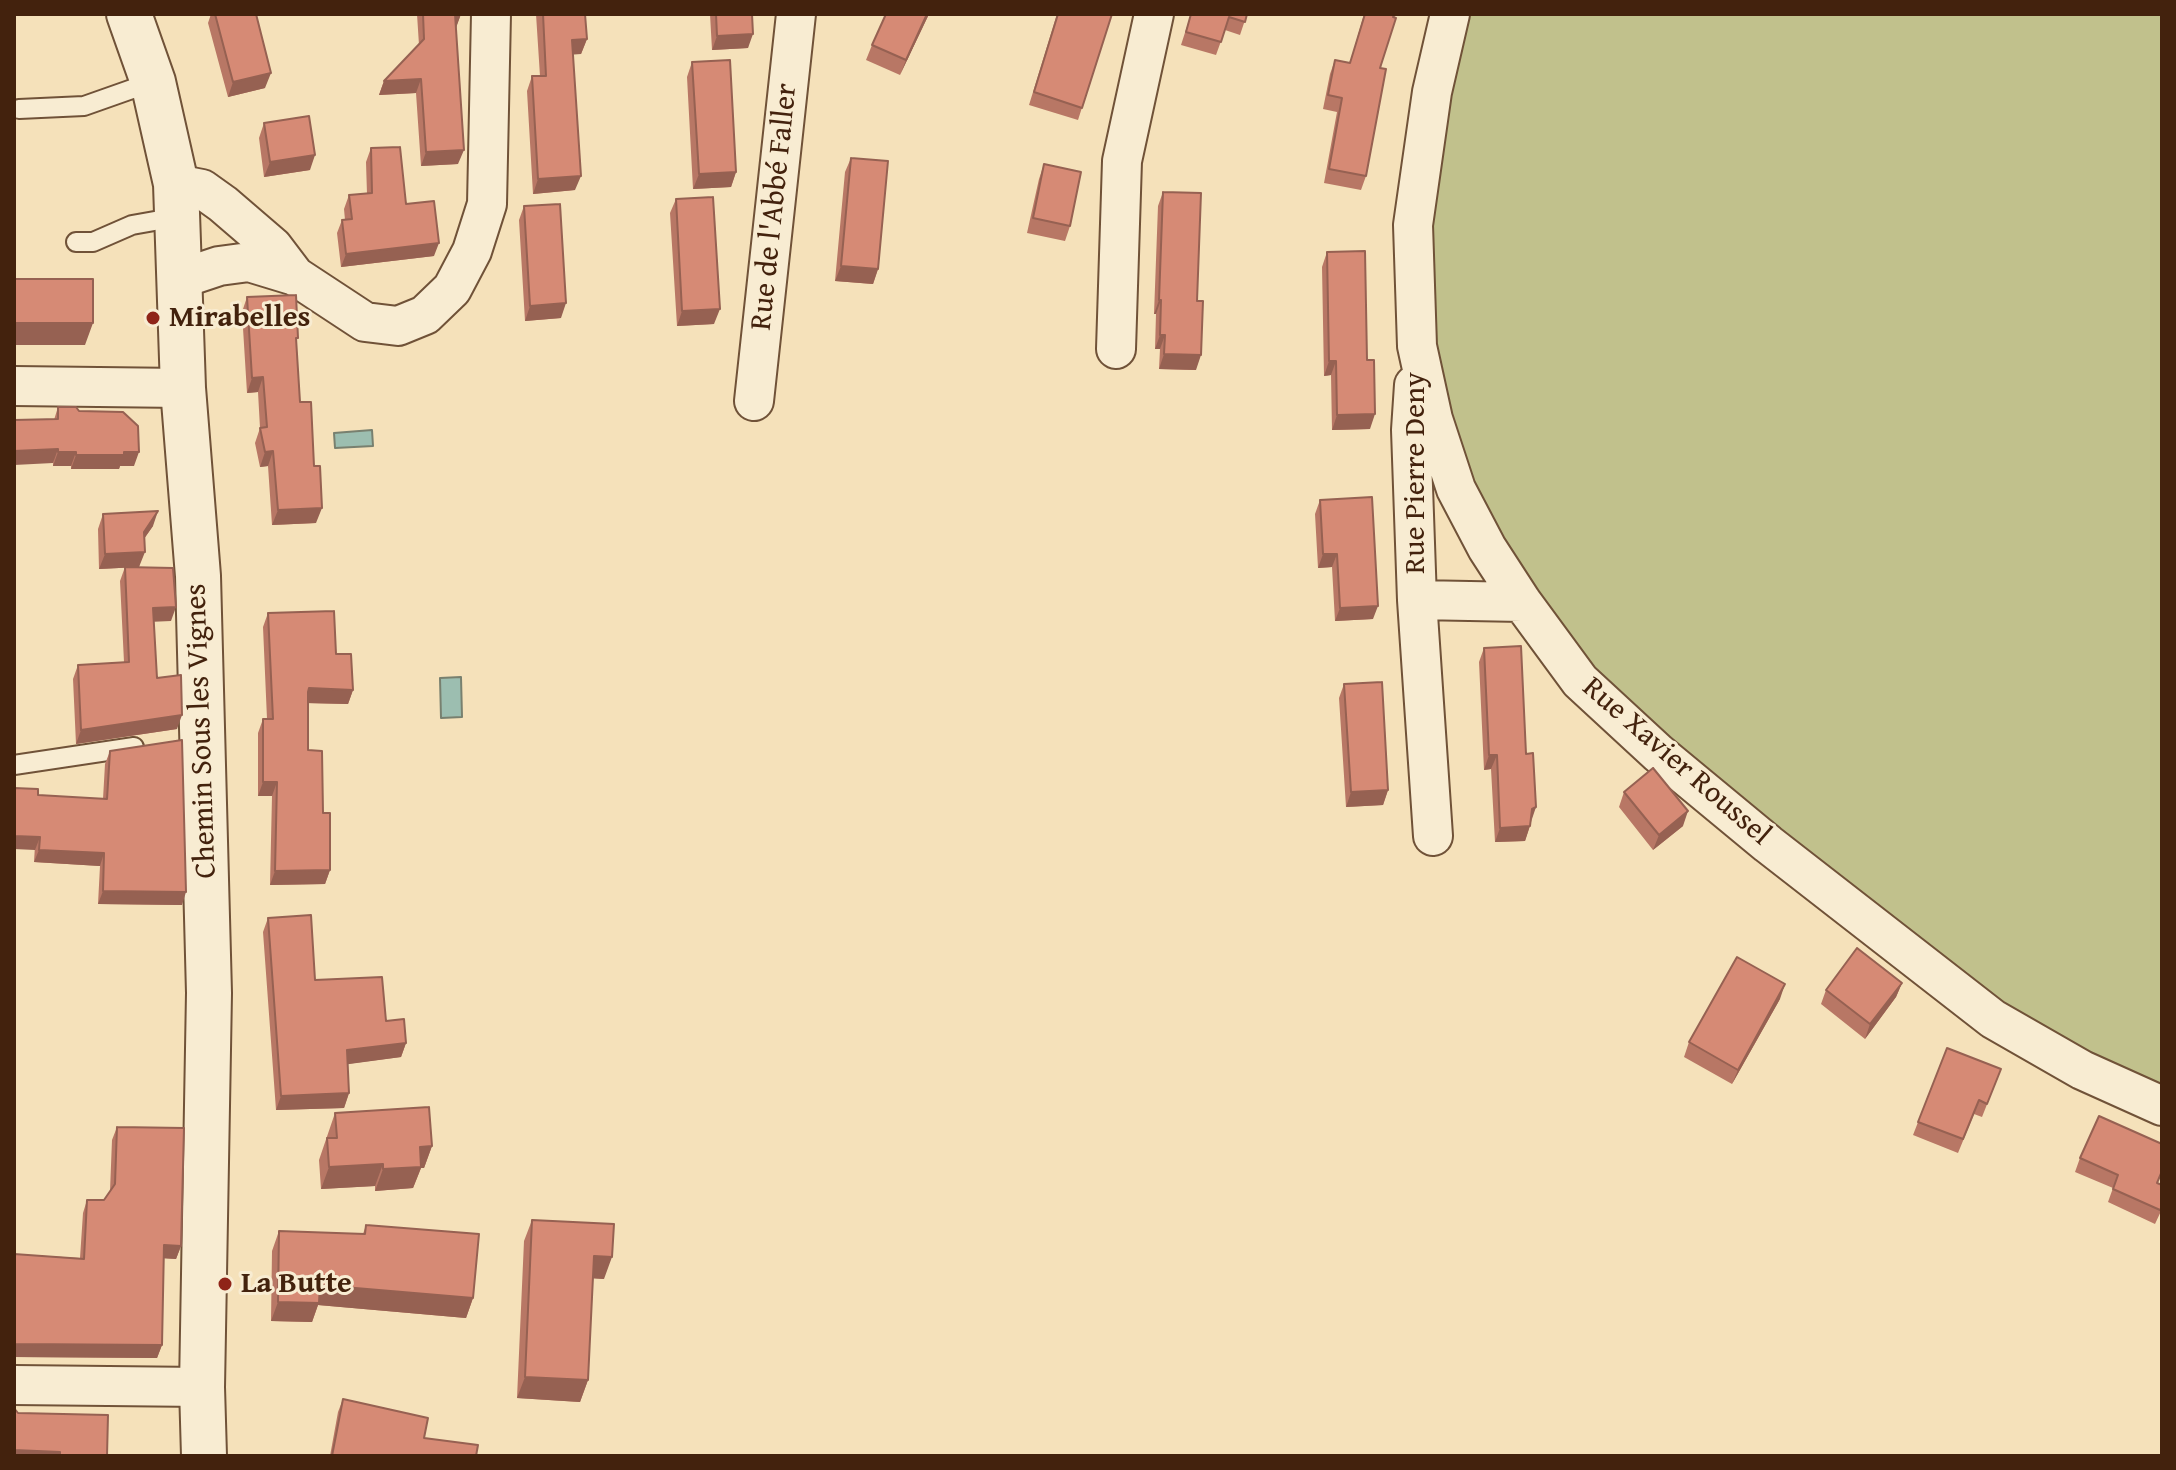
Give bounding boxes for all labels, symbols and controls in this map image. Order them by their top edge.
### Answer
street label: Rue de l'Abbé Faller [744,82,806,332]
place label: Mirabelles [169,300,310,336]
marker: Mirabelles [144,309,162,327]
street label: Rue Pierre Deny [1398,372,1434,574]
street label: Chemin Sous les Vignes [179,583,225,879]
street label: Rue Xavier Roussel [1574,670,1778,854]
place label: La Butte [241,1266,352,1302]
marker: La Butte [216,1275,234,1293]

